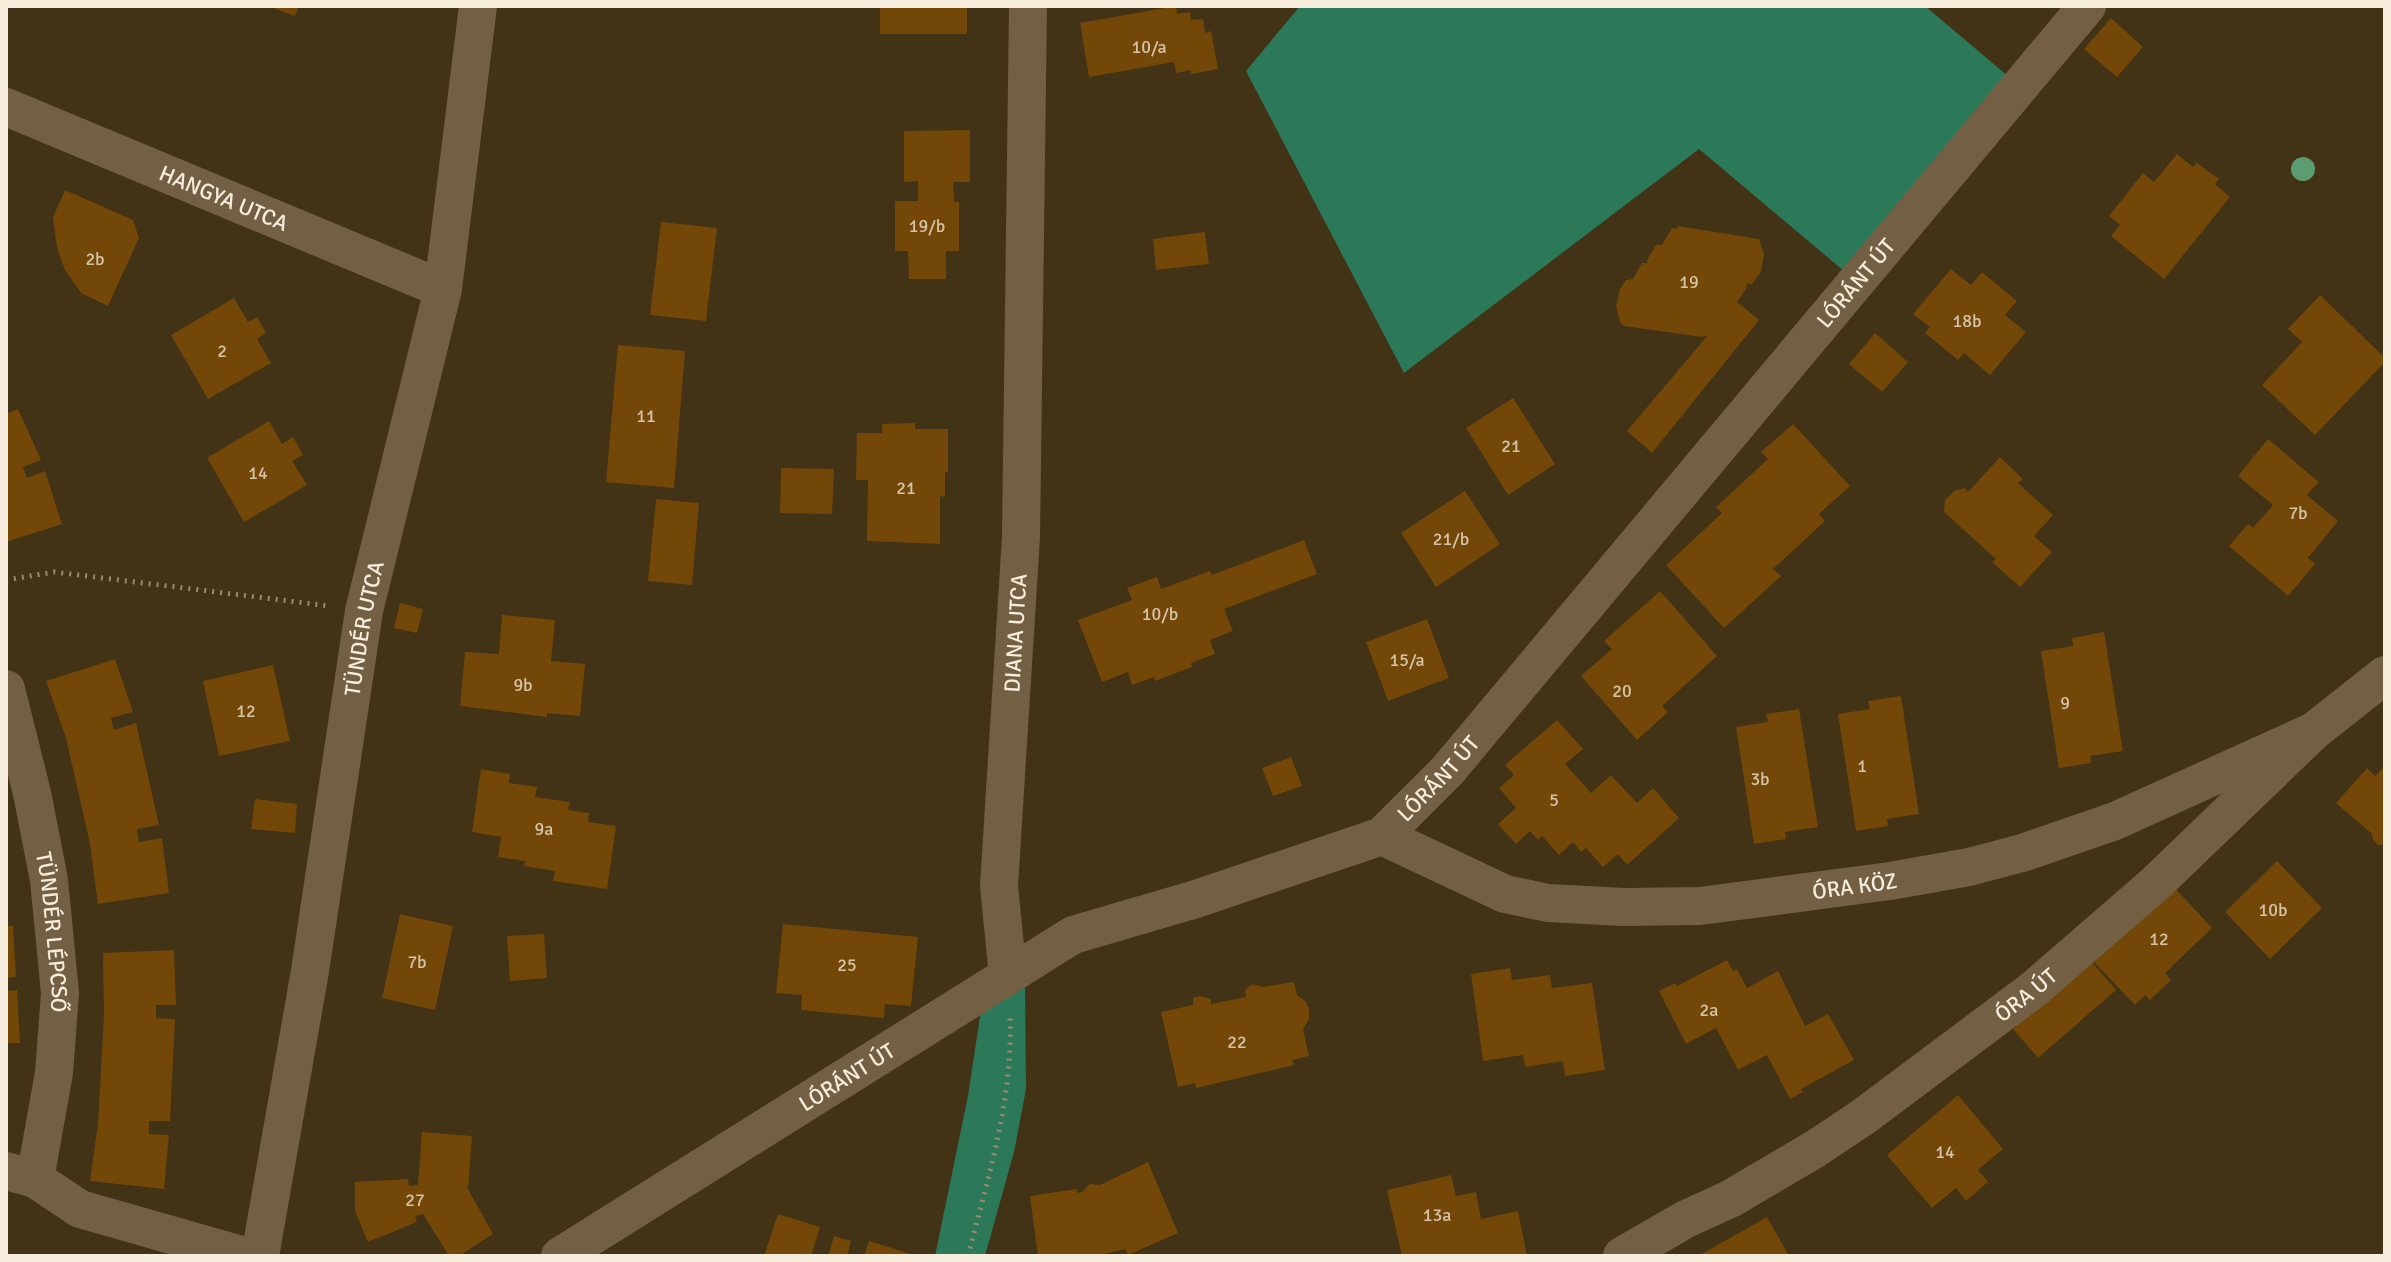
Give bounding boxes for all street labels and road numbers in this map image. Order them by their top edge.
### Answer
street label: HANGYA UTCA [155,159,293,237]
street label: LÓRÁNT ÚT [1810,233,1901,333]
street label: TÜNDÉR UTCA [338,558,389,698]
street label: DIANA UTCA [998,572,1032,693]
street label: LÓRÁNT ÚT [1391,730,1485,827]
street label: TÜNDÉR LÉPCSŐ [30,849,74,1013]
street label: ÓRA KÖZ [1811,866,1899,905]
street label: ÓRA ÚT [1989,962,2062,1027]
street label: LÓRÁNT ÚT [793,1036,900,1117]

